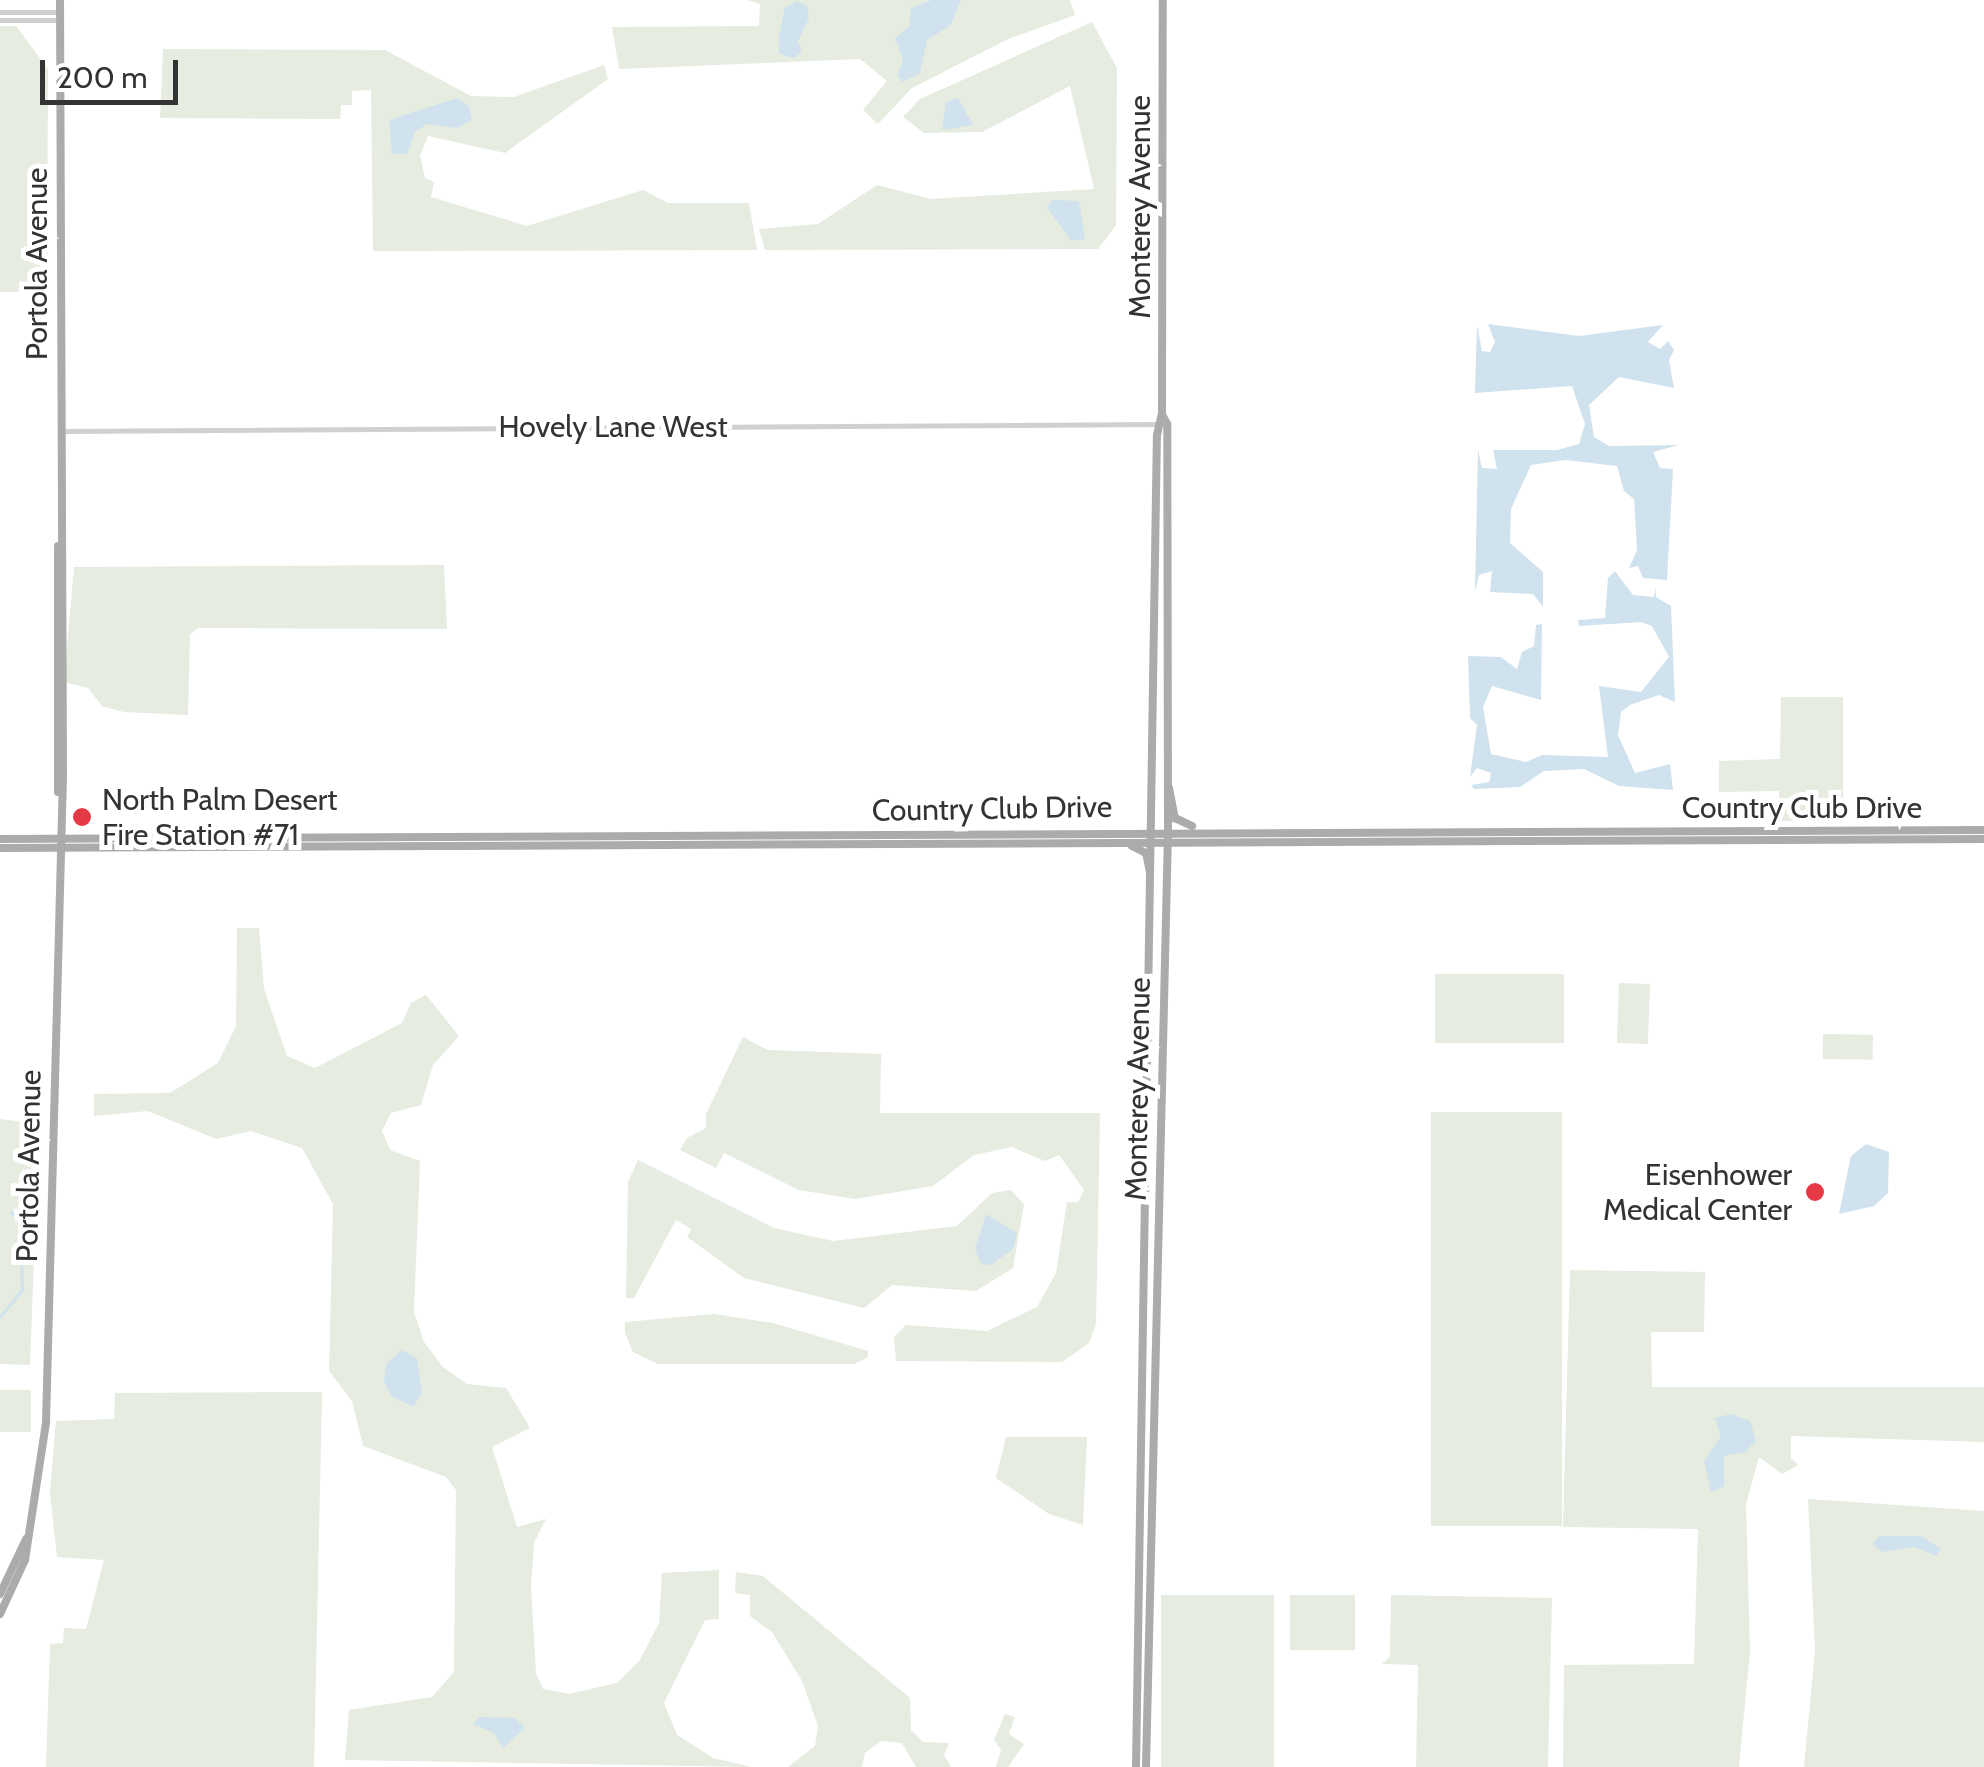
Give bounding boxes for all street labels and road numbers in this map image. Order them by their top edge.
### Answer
street label: Monterey Avenue [1122,95,1158,319]
street label: Portola Avenue [19,168,55,360]
street label: Hovely Lane West [498,409,728,445]
street label: Country Club Drive [872,789,1112,829]
street label: Country Club Drive [1682,790,1922,826]
street label: Monterey Avenue [1118,977,1158,1201]
street label: Portola Avenue [9,1069,49,1263]

